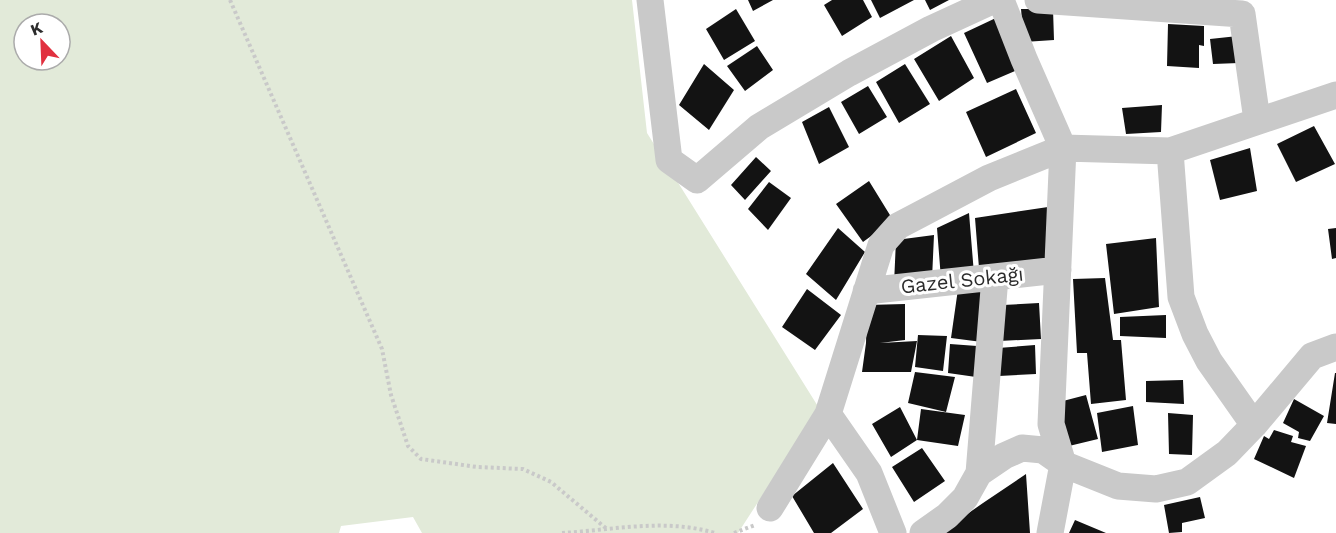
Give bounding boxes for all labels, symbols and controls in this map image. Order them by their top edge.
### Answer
north arrow [12,12,72,72]
text: K [28,18,45,40]
street label: Gazel Sokağı [899,262,1025,298]

